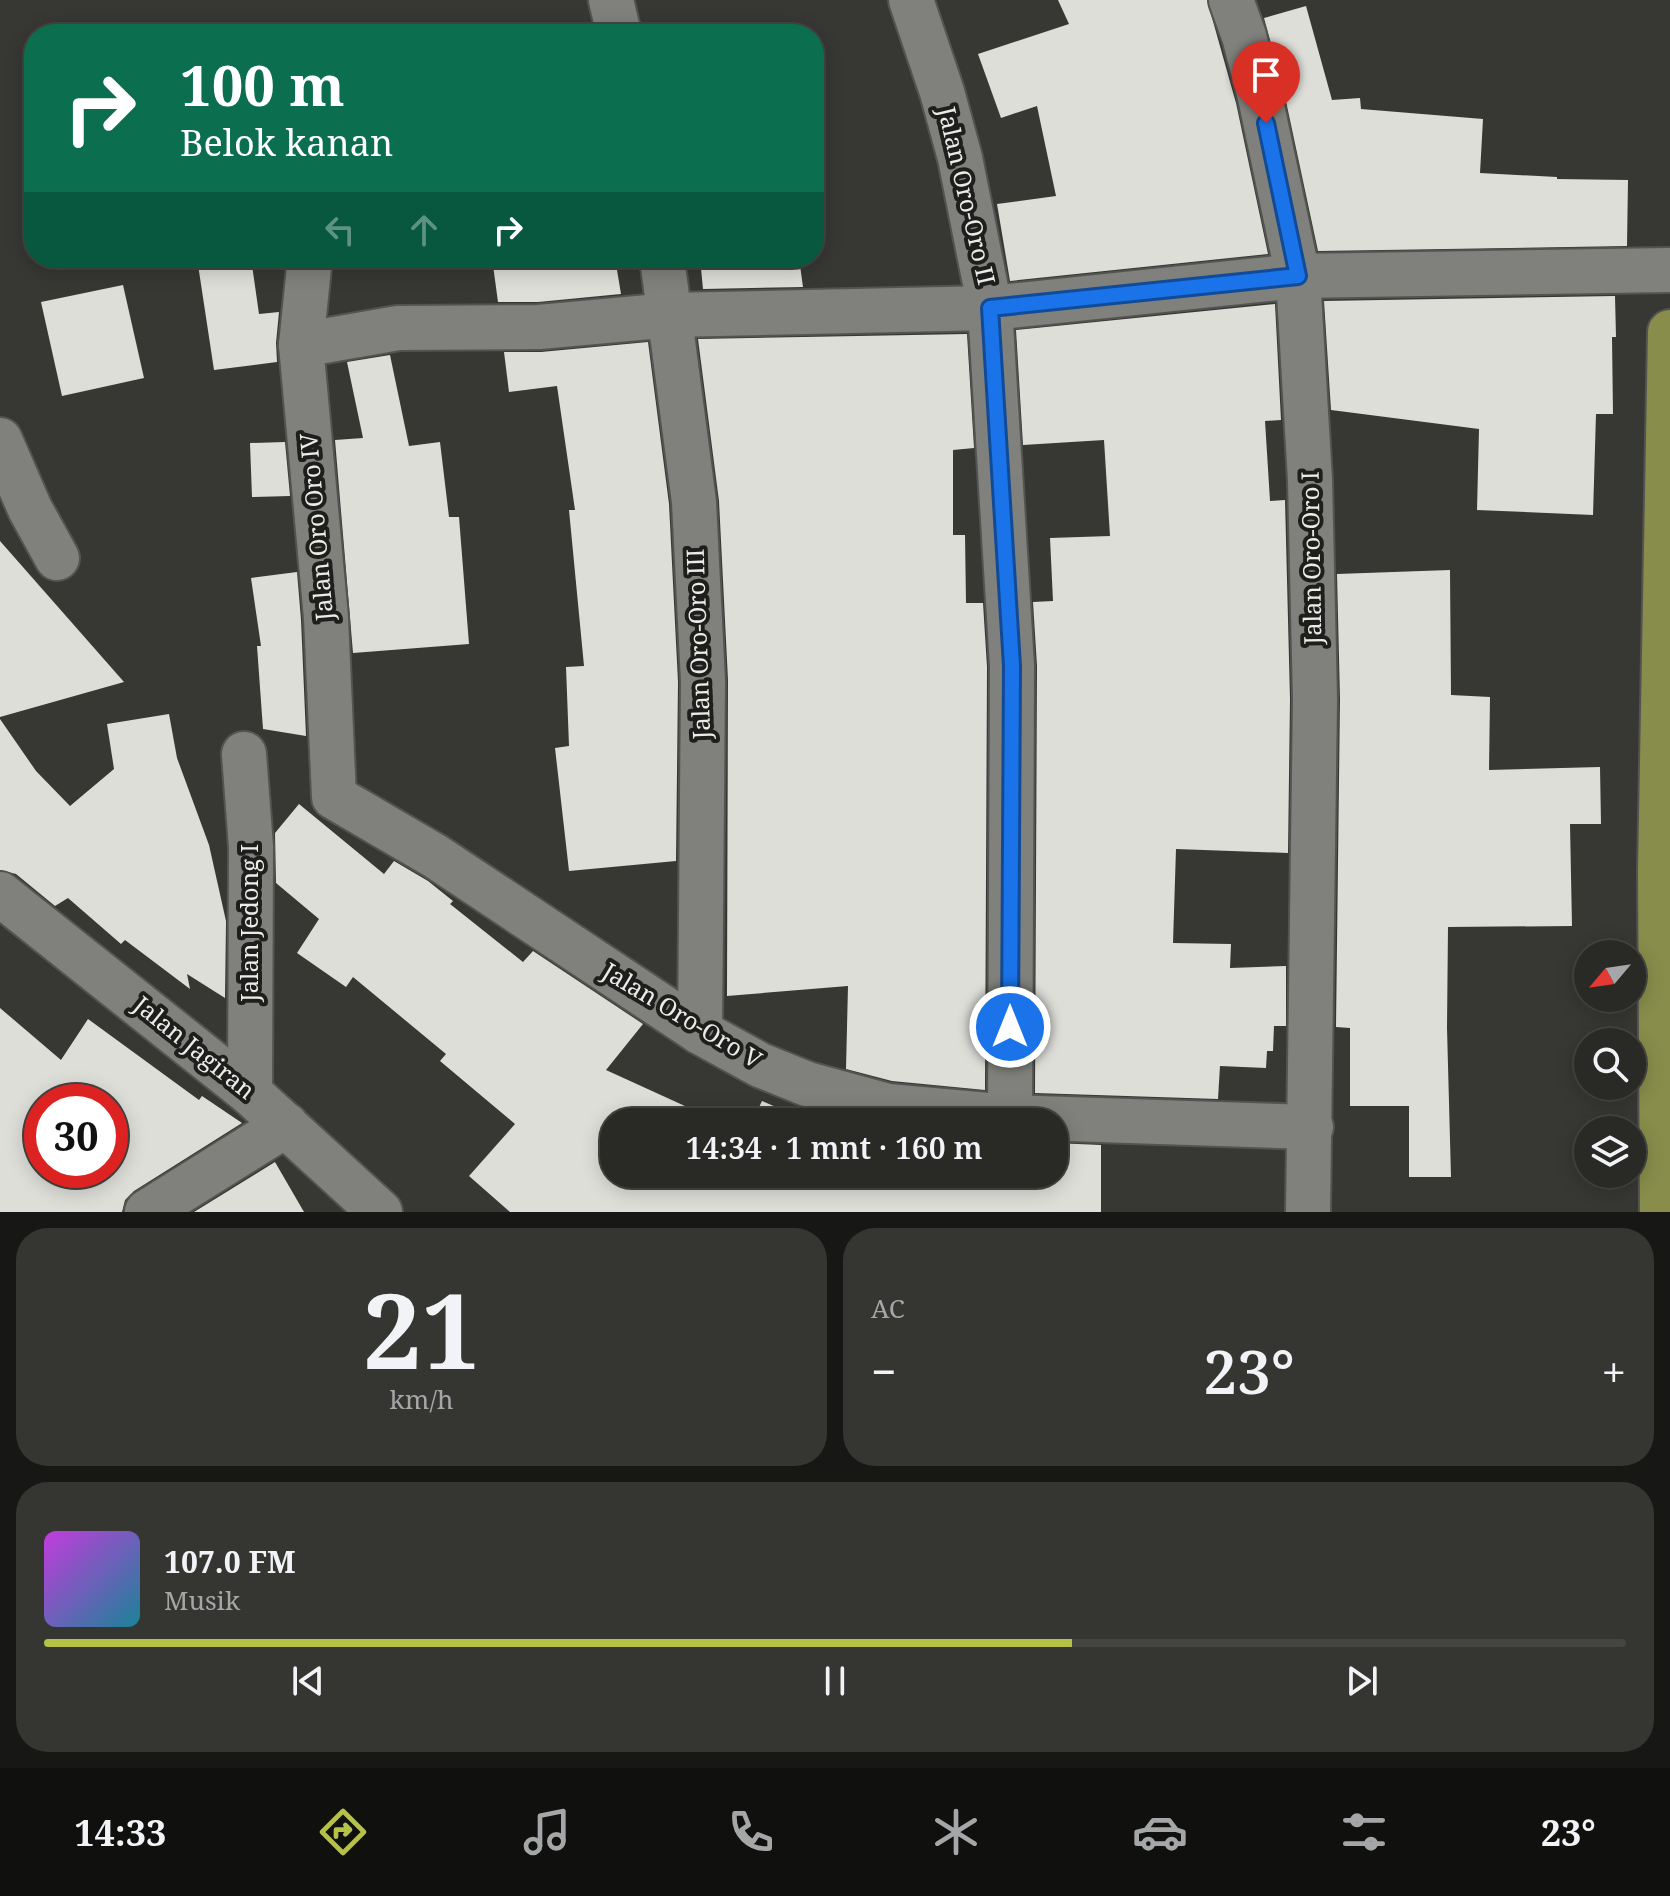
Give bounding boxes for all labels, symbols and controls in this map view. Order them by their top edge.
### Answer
pin [1232,41,1300,123]
text: 100 m [180,46,345,122]
icon: arrive [1244,53,1288,97]
icon: right [48,56,152,160]
street label: Jalan Oro-Oro II [931,102,1004,288]
text: Belok kanan [180,118,393,167]
icon: left [318,208,362,252]
icon: ahead [402,208,446,252]
icon: right [486,208,530,252]
street label: Jalan Oro Oro IV [291,431,340,623]
street label: Jalan Oro-Oro I [1292,471,1329,646]
street label: Jalan Oro-Oro III [678,548,717,741]
street label: Jalan Jedong I [232,844,265,1003]
north arrow [1574,940,1646,1012]
map controls [1574,940,1646,1188]
street label: Jalan Oro-Oro V [596,954,769,1076]
position arrow [968,985,1052,1069]
street label: Jalan Jagiran [127,987,263,1106]
button: search [1574,1028,1646,1100]
speed limit sign: 30 [24,1084,128,1188]
button: layers [1574,1116,1646,1188]
text: 14:34 · 1 mnt · 160 m [685,1127,983,1168]
text: 21 [363,1258,480,1399]
text: AC [871,1290,905,1326]
text: 23° [1203,1330,1295,1412]
text: − [871,1341,896,1401]
text: + [1601,1341,1626,1401]
text: km/h [390,1381,453,1417]
text: 107.0 FM [164,1541,296,1582]
text: Musik [164,1582,240,1618]
icon: previous [286,1659,330,1703]
icon: pause [813,1659,857,1703]
icon: next [1340,1659,1384,1703]
icon: directions [315,1804,371,1860]
icon: music [519,1804,575,1860]
icon: phone [723,1804,779,1860]
icon: climate [928,1804,984,1860]
icon: car [1132,1804,1188,1860]
icon: filters [1336,1804,1392,1860]
text: 14:33 [74,1808,166,1857]
text: 23° [1541,1808,1596,1857]

